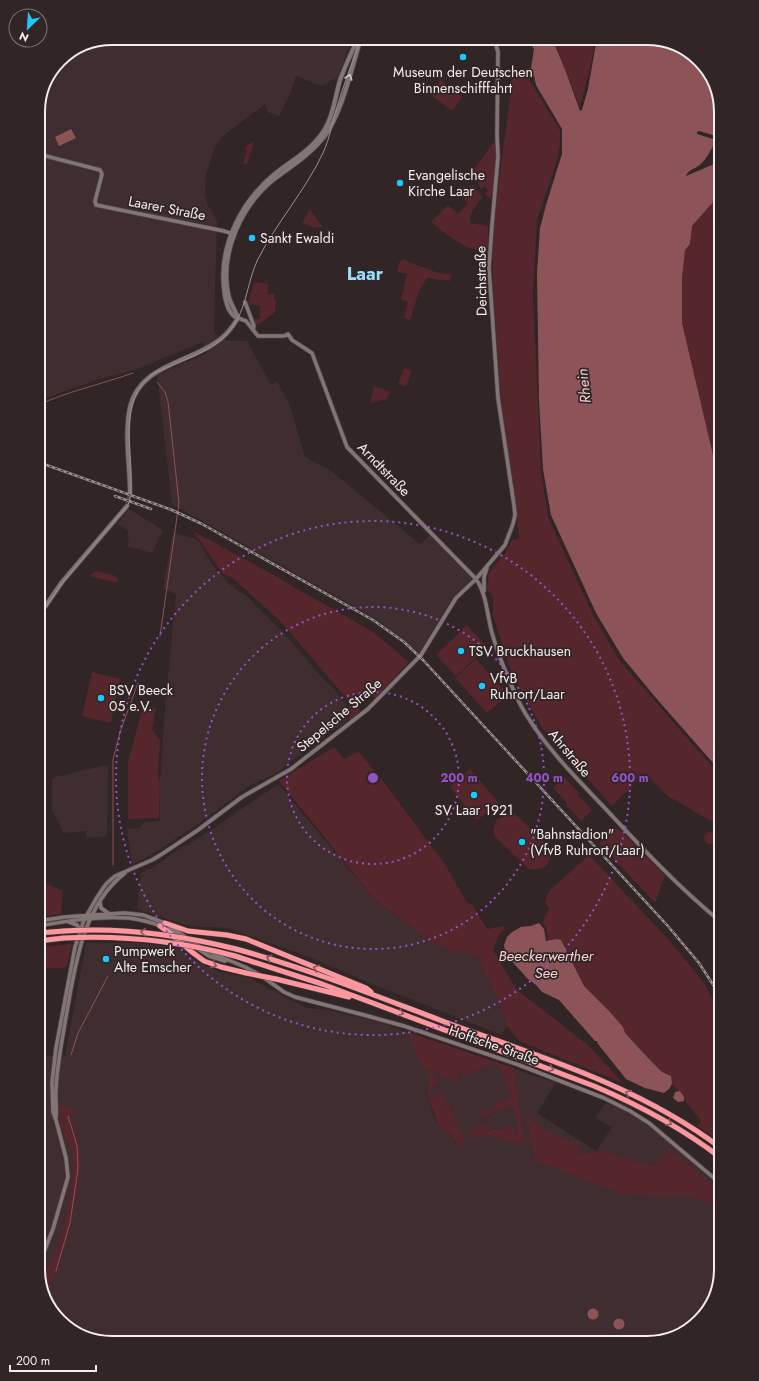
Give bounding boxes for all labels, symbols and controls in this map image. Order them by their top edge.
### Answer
north arrow [8,8,48,48]
text: N [16,28,31,46]
marker: Museum der Deutschen Binnenschifffahrt [458,52,468,62]
place label: Museum der Deutschen Binnenschifffahrt [393,62,533,98]
one-way arrow [344,74,353,81]
place label: Evangelische Kirche Laar [408,165,485,201]
marker: Evangelische Kirche Laar [395,178,405,188]
street label: Laarer Straße [127,191,207,225]
place label: Sankt Ewaldi [260,228,334,248]
marker: Sankt Ewaldi [247,233,257,243]
street label: Deichstraße [470,246,492,316]
district label: Laar [347,261,384,287]
water label: Rhein [571,368,597,404]
street label: Arndtstraße [353,437,415,501]
place label: TSV Bruckhausen [469,641,571,661]
marker: TSV Bruckhausen [456,646,466,656]
place label: VfvB Ruhrort/Laar [490,668,565,704]
street label: Stepelsche Straße [292,673,386,757]
place label: BSV Beeck 05 e.V. [109,680,174,716]
marker: VfvB Ruhrort/Laar [477,681,487,691]
marker: BSV Beeck 05 e.V. [96,693,106,703]
street label: Ahrstraße [544,725,596,781]
text: 200 m [440,769,478,787]
text: 400 m [525,769,563,787]
text: 600 m [611,769,649,787]
centre of rings [366,771,380,785]
marker: SV Laar 1921 [469,790,479,800]
place label: SV Laar 1921 [435,800,513,820]
place label: "Bahnstadion" (VfvB Ruhrort/Laar) [530,824,645,860]
marker: "Bahnstadion" (VfvB Ruhrort/Laar) [517,837,527,847]
one-way arrow [140,928,146,937]
place label: Pumpwerk Alte Emscher [114,941,192,977]
water label: Beeckerwerther See [498,945,595,984]
marker: Pumpwerk Alte Emscher [101,954,111,964]
one-way arrow [266,954,273,963]
one-way arrow [210,960,217,968]
one-way arrow [313,964,320,972]
one-way arrow [397,1008,404,1017]
street label: Hoffsche Straße [446,1020,542,1070]
one-way arrow [548,1065,555,1073]
one-way arrow [624,1089,631,1097]
one-way arrow [665,1119,672,1126]
scale bar [10,1347,96,1373]
text: 200 m [16,1352,50,1370]

